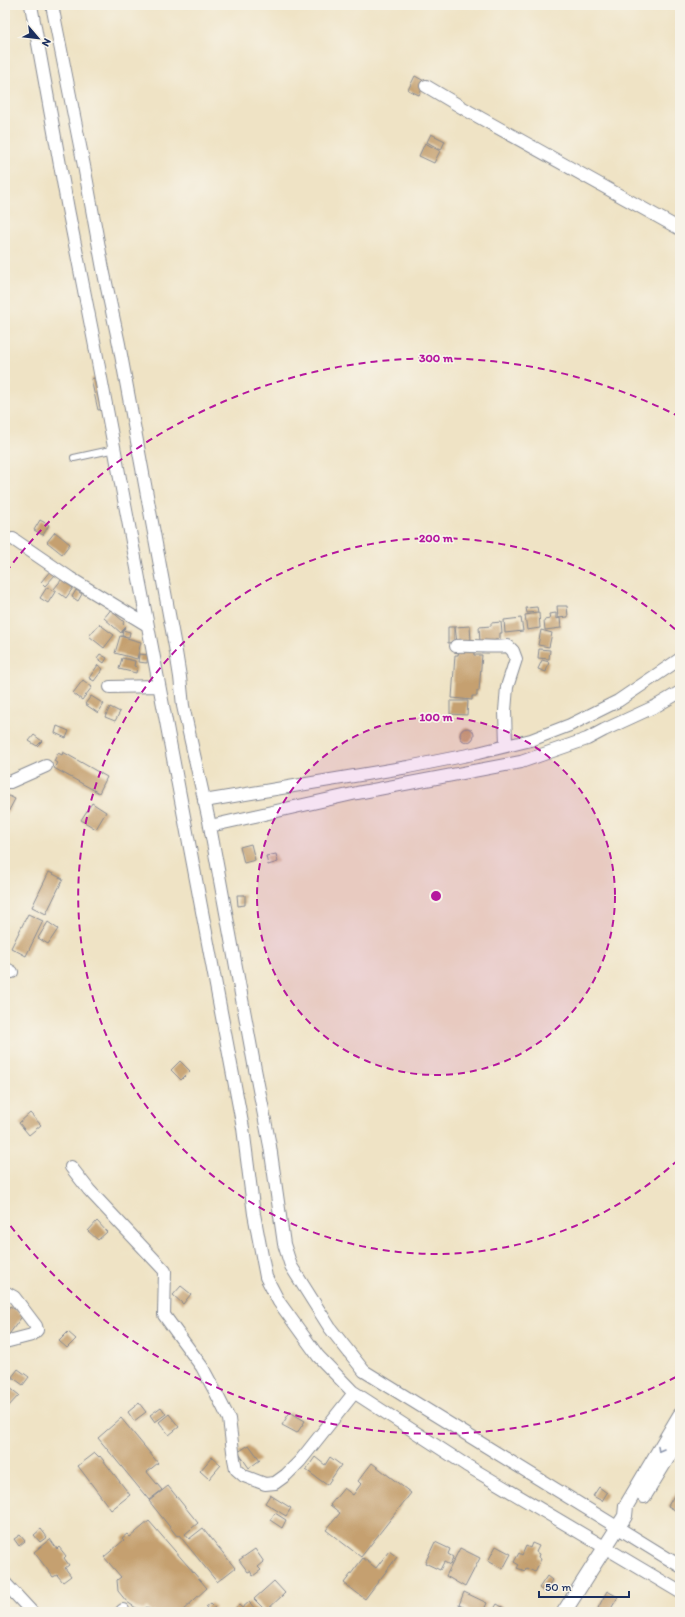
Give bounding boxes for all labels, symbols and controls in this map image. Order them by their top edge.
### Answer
north arrow [18,18,58,58]
text: N [39,36,54,49]
text: 300 m [419,351,454,365]
text: 200 m [419,531,454,545]
text: 100 m [419,710,453,724]
centre of rings [429,889,443,903]
one-way arrow [658,1444,665,1452]
scale bar [539,1573,629,1599]
text: 50 m [545,1580,571,1594]

